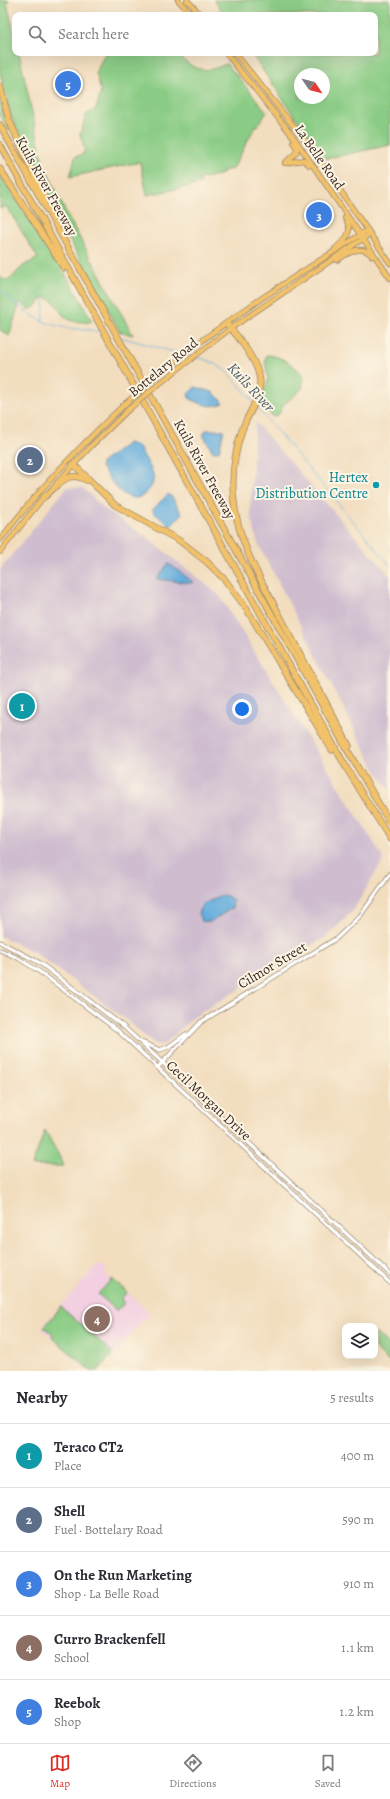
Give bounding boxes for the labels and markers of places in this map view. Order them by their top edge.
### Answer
pin: 5 [55,69,81,99]
pin: 3 [306,200,332,230]
pin: 2 [17,445,43,475]
place label: Hertex Distribution Centre [255,468,368,503]
marker: Hertex Distribution Centre [371,480,381,490]
pin: 1 [9,691,35,721]
pin: 4 [84,1304,110,1334]

